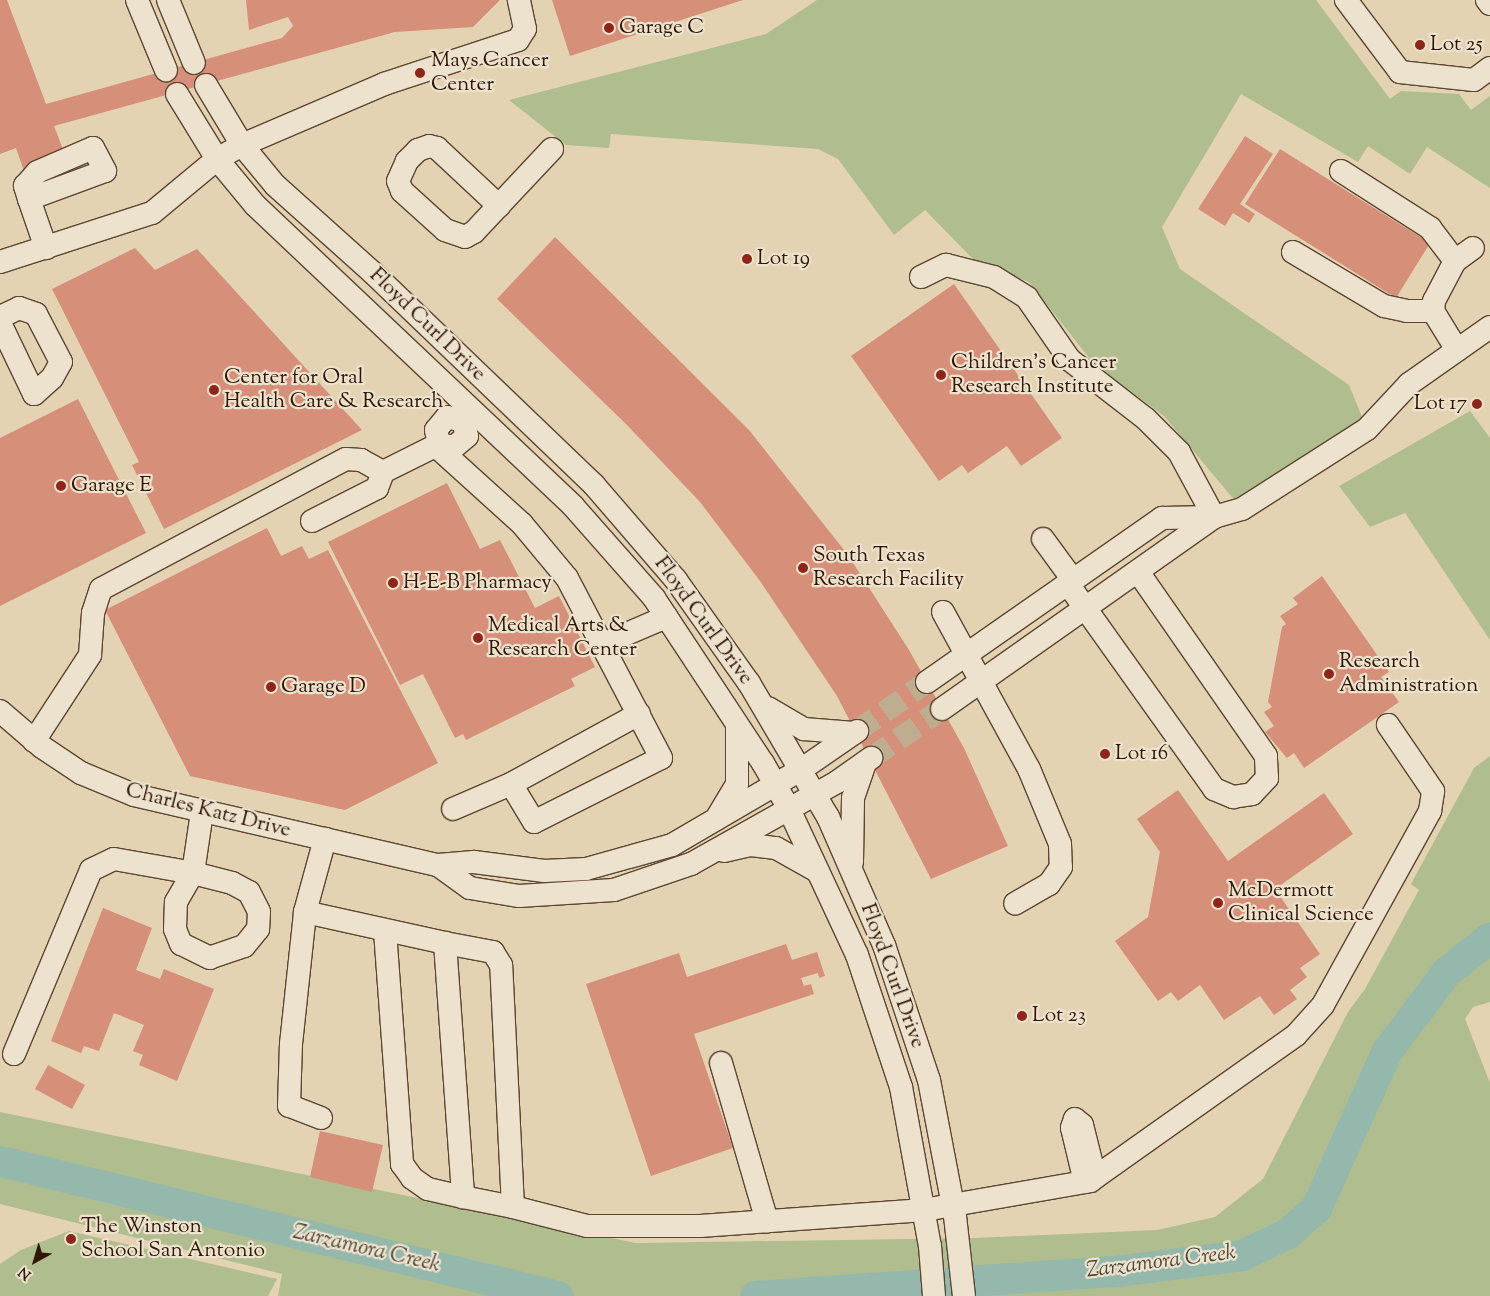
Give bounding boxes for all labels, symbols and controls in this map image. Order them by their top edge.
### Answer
place label: Garage C [619,15,704,41]
marker: Garage C [603,22,615,34]
place label: Lot 25 [1430,32,1483,58]
marker: Lot 25 [1414,39,1426,51]
place label: Mays Cancer Center [431,48,549,98]
marker: Mays Cancer Center [413,66,427,80]
place label: Lot 19 [757,246,810,272]
marker: Lot 19 [741,253,753,265]
street label: Floyd Curl Drive [364,263,490,387]
place label: Children's Cancer Research Institute [951,350,1116,400]
place label: Center for Oral Health Care & Research [224,365,443,415]
marker: Children's Cancer Research Institute [935,369,947,381]
marker: Center for Oral Health Care & Research [208,384,220,396]
place label: Lot 17 [1414,391,1467,417]
marker: Lot 17 [1471,398,1483,410]
place label: Garage E [71,473,152,499]
marker: Garage E [55,480,67,492]
place label: South Texas Research Facility [813,543,964,593]
street label: Floyd Curl Drive [648,552,758,690]
marker: South Texas Research Facility [797,562,809,574]
place label: H-E-B Pharmacy [403,570,552,596]
marker: H-E-B Pharmacy [387,577,399,589]
place label: Medical Arts & Research Center [488,613,637,663]
marker: Medical Arts & Research Center [472,632,484,644]
place label: Research Administration [1339,649,1478,699]
marker: Research Administration [1323,668,1335,680]
place label: Garage D [281,674,366,700]
marker: Garage D [265,681,277,693]
place label: Lot 16 [1115,741,1168,767]
marker: Lot 16 [1099,748,1111,760]
street label: Charles Katz Drive [123,778,293,844]
place label: McDermott Clinical Science [1228,878,1374,928]
marker: McDermott Clinical Science [1212,897,1224,909]
street label: Floyd Curl Drive [854,900,930,1052]
place label: Lot 23 [1032,1003,1086,1029]
marker: Lot 23 [1016,1010,1028,1022]
place label: The Winston School San Antonio [81,1214,265,1264]
water label: Zarzamora Creek [290,1220,442,1280]
marker: The Winston School San Antonio [65,1233,77,1245]
north arrow [10,1236,60,1286]
water label: Zarzamora Creek [1085,1241,1237,1285]
text: N [15,1261,36,1284]

